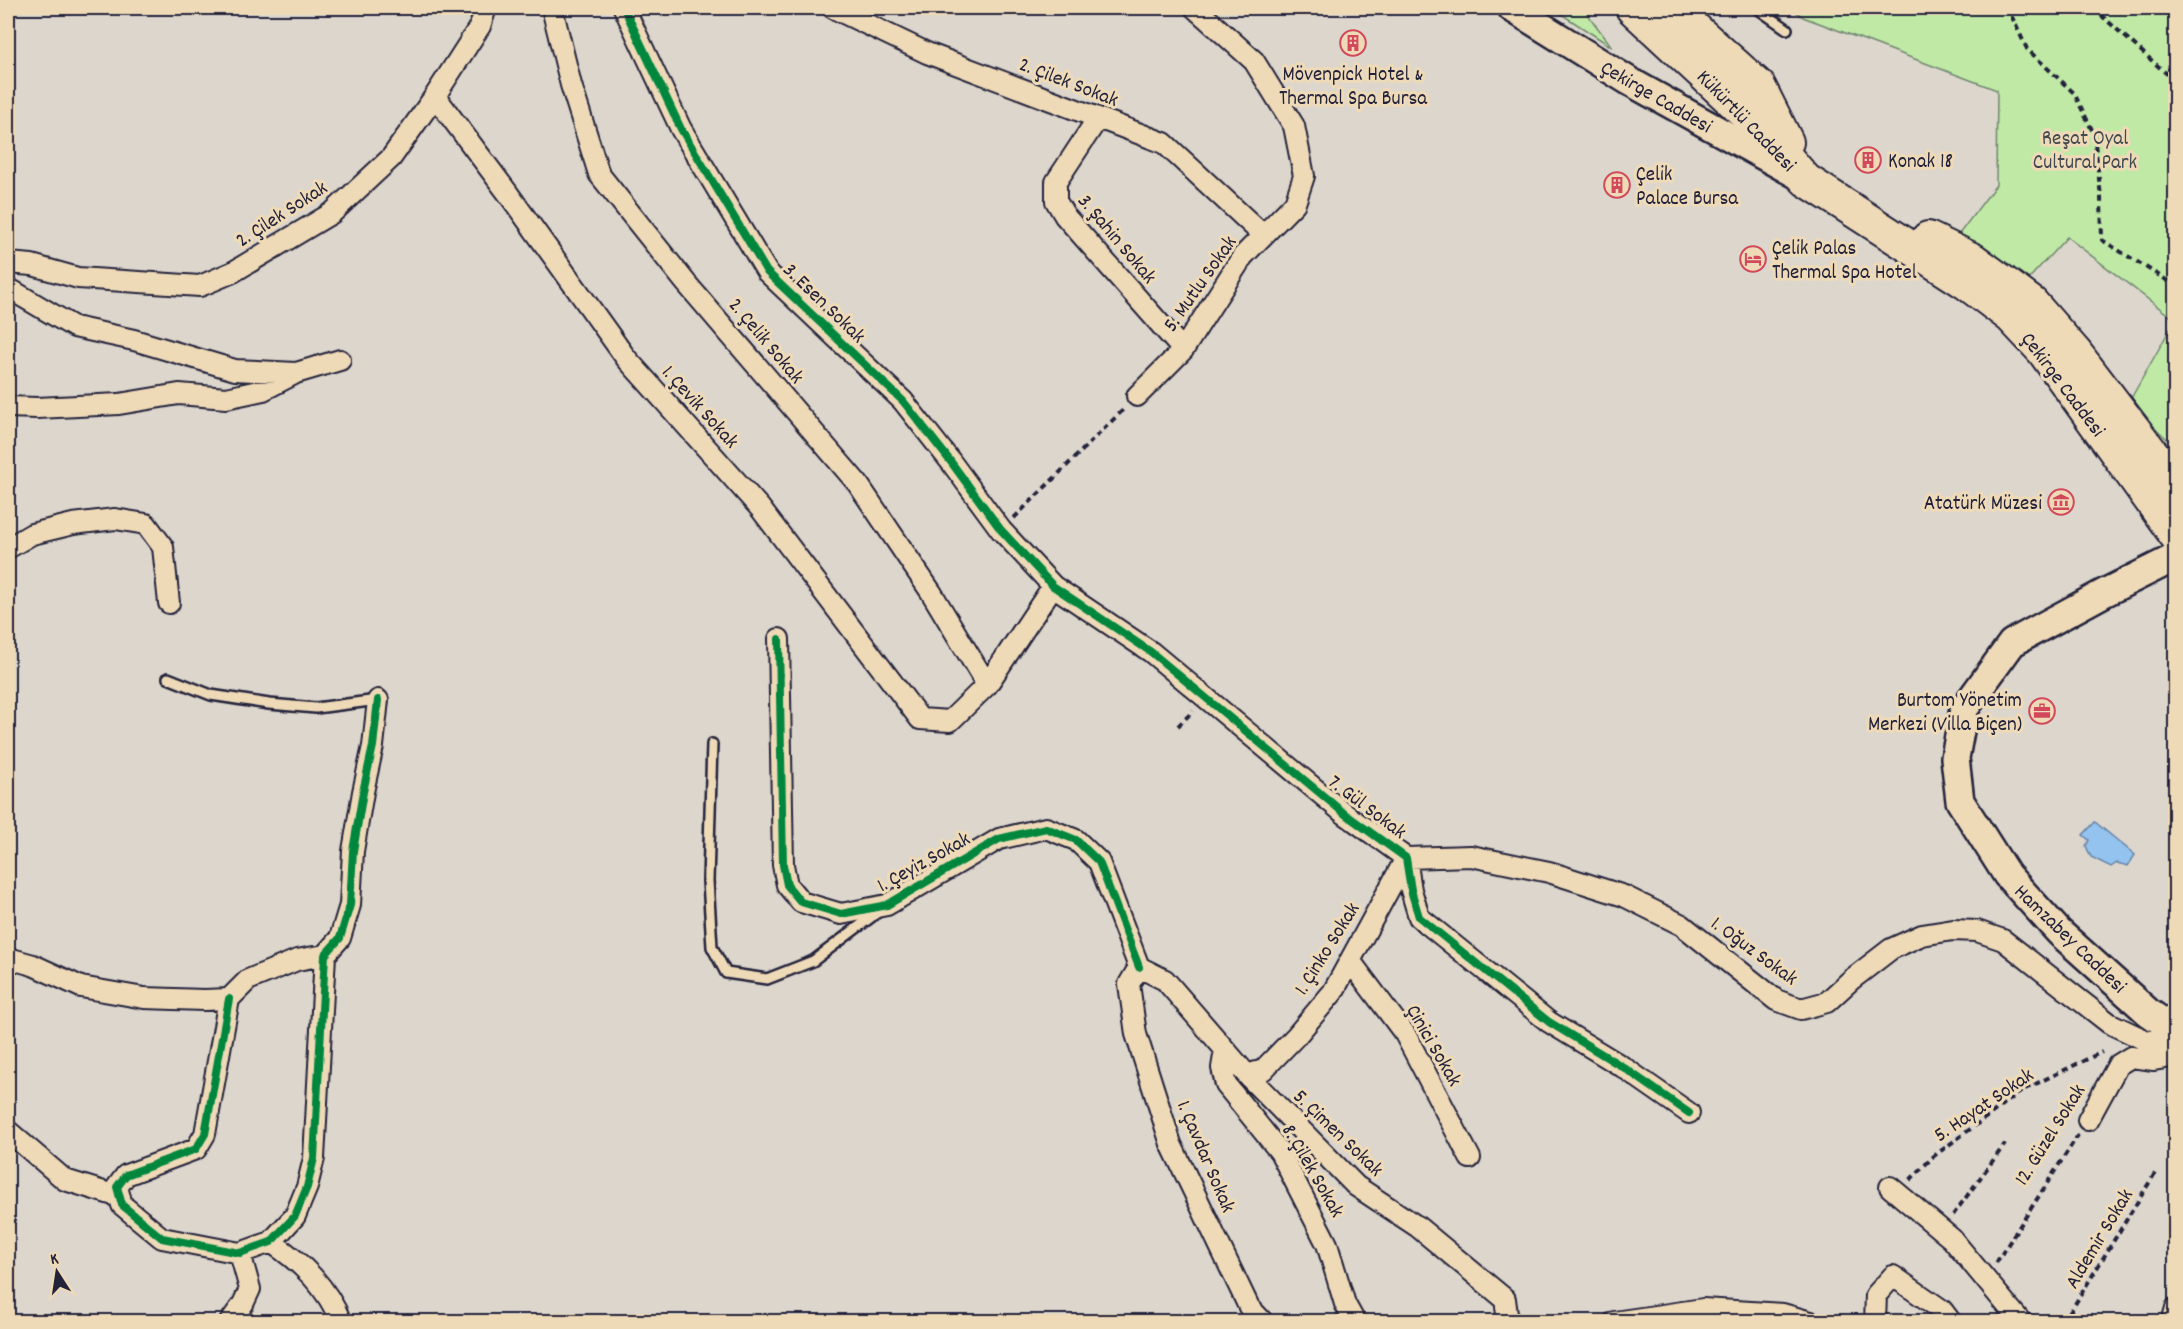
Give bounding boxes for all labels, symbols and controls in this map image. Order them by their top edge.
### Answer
building icon: Mövenpick Hotel & Thermal Spa Bursa [1338,28,1368,58]
street label: 2. Çilek Sokak [1014,51,1122,117]
street label: Çekirge Caddesi [1594,55,1717,143]
place label: Mövenpick Hotel & Thermal Spa Bursa [1279,61,1428,115]
street label: Kükürtlü Caddesi [1688,64,1802,180]
park label: Reşat Oyal Cultural Park [2033,125,2137,179]
building icon: Konak 18 [1853,145,1883,175]
place label: Konak 18 [1888,148,1953,178]
place label: Çelik Palace Bursa [1636,161,1739,215]
building icon: Çelik Palace Bursa [1602,170,1632,200]
street label: 2. Çilek Sokak [231,175,335,257]
street label: 3. Şahin Sokak [1069,188,1162,292]
street label: 5. Mutlu Sokak [1157,230,1246,339]
place label: Çelik Palas Thermal Spa Hotel [1772,235,1917,289]
hotel icon: Çelik Palas Thermal Spa Hotel [1738,244,1768,274]
street label: 3. Esen Sokak [775,257,871,352]
street label: 2. Çelik Sokak [720,292,810,392]
street label: Çekirge Caddesi [2012,327,2111,445]
street label: 1. Çevik Sokak [653,359,745,457]
museum icon: Atatürk Müzesi [2046,487,2076,517]
place label: Atatürk Müzesi [1924,490,2042,520]
place label: Burtom Yönetim Merkezi (Villa Biçen) [1868,687,2022,741]
office icon: Burtom Yönetim Merkezi (Villa Biçen) [2027,696,2057,726]
street label: 7. Gül Sokak [1321,769,1412,848]
street label: 1. Çeyiz Sokak [872,826,977,902]
street label: Hamzabey Caddesi [2006,879,2132,1002]
street label: 1. Çinko Sokak [1288,897,1369,1002]
street label: 1. Oğuz Sokak [1703,910,1803,994]
street label: Çinici Sokak [1397,1000,1468,1093]
street label: 5. Hayat Sokak [1929,1062,2041,1151]
street label: 12. Güzel Sokak [2009,1079,2095,1192]
street label: 5. Çimen Sokak [1285,1083,1389,1185]
street label: 1. Çavdar Sokak [1167,1096,1241,1218]
street label: 8. Çilek Sokak [1273,1119,1350,1224]
street label: Aldemir Sokak [2059,1184,2142,1295]
north arrow [27,1242,87,1302]
text: K [48,1248,61,1272]

